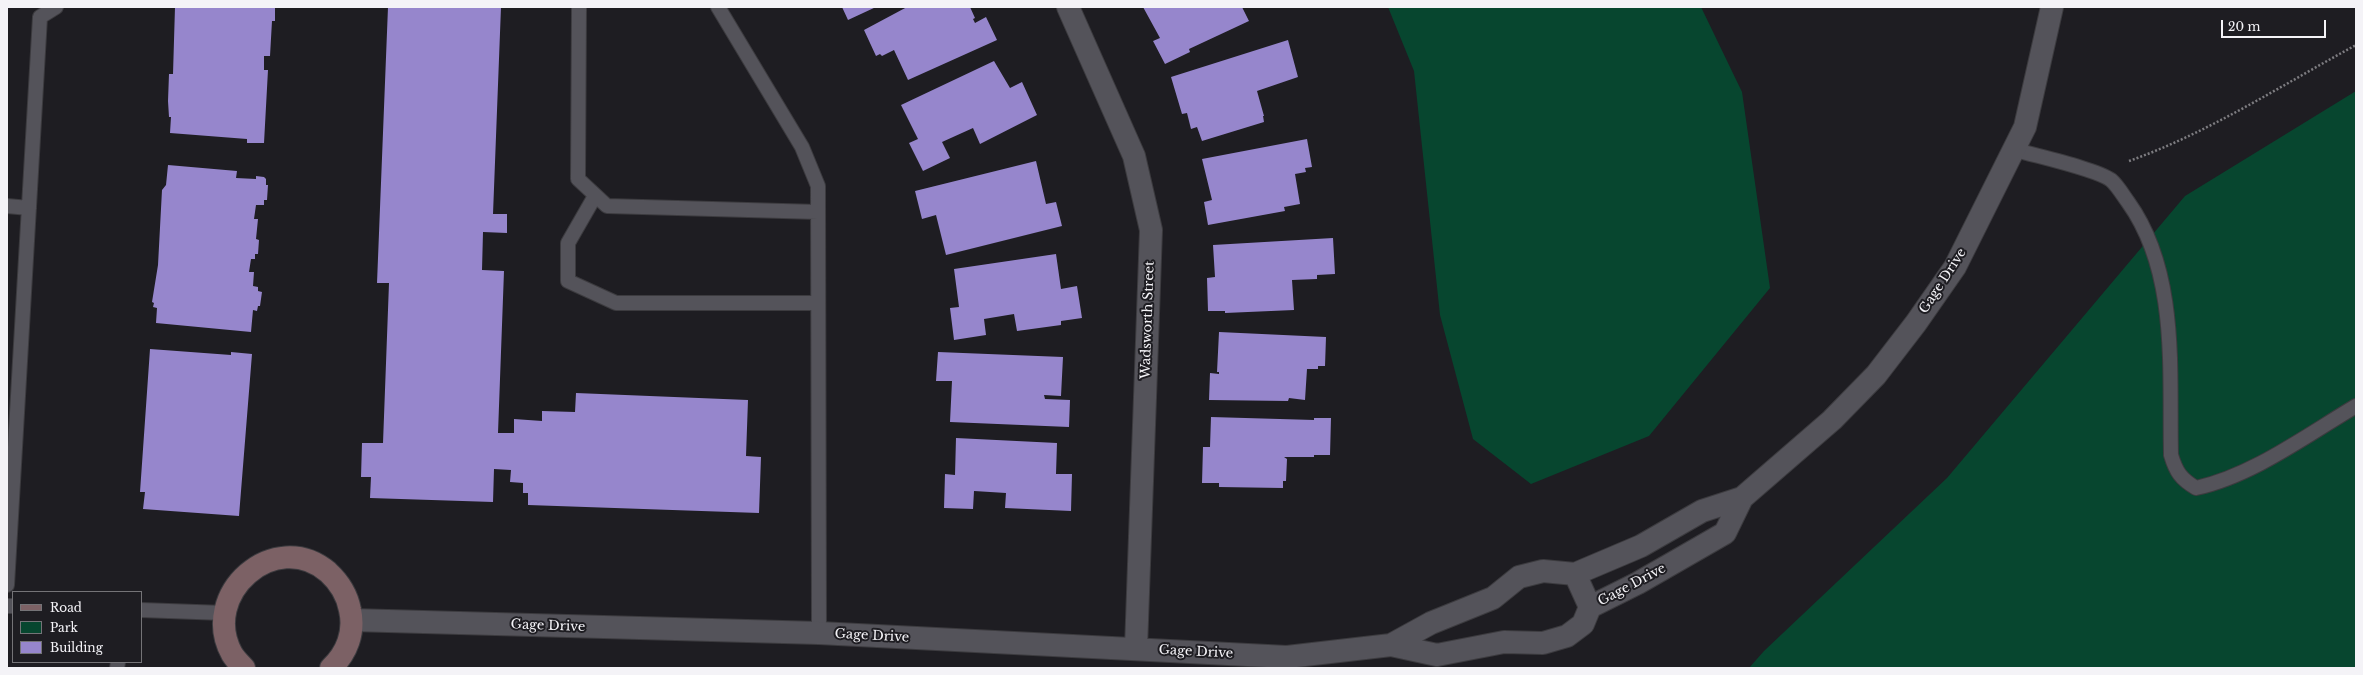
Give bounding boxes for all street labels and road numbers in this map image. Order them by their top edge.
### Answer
street label: Gage Drive [1916,245,1970,317]
street label: Wadsworth Street [1138,261,1158,379]
street label: Gage Drive [1595,561,1669,609]
street label: Gage Drive [510,617,586,635]
street label: Gage Drive [834,626,910,646]
street label: Gage Drive [1158,642,1234,662]

